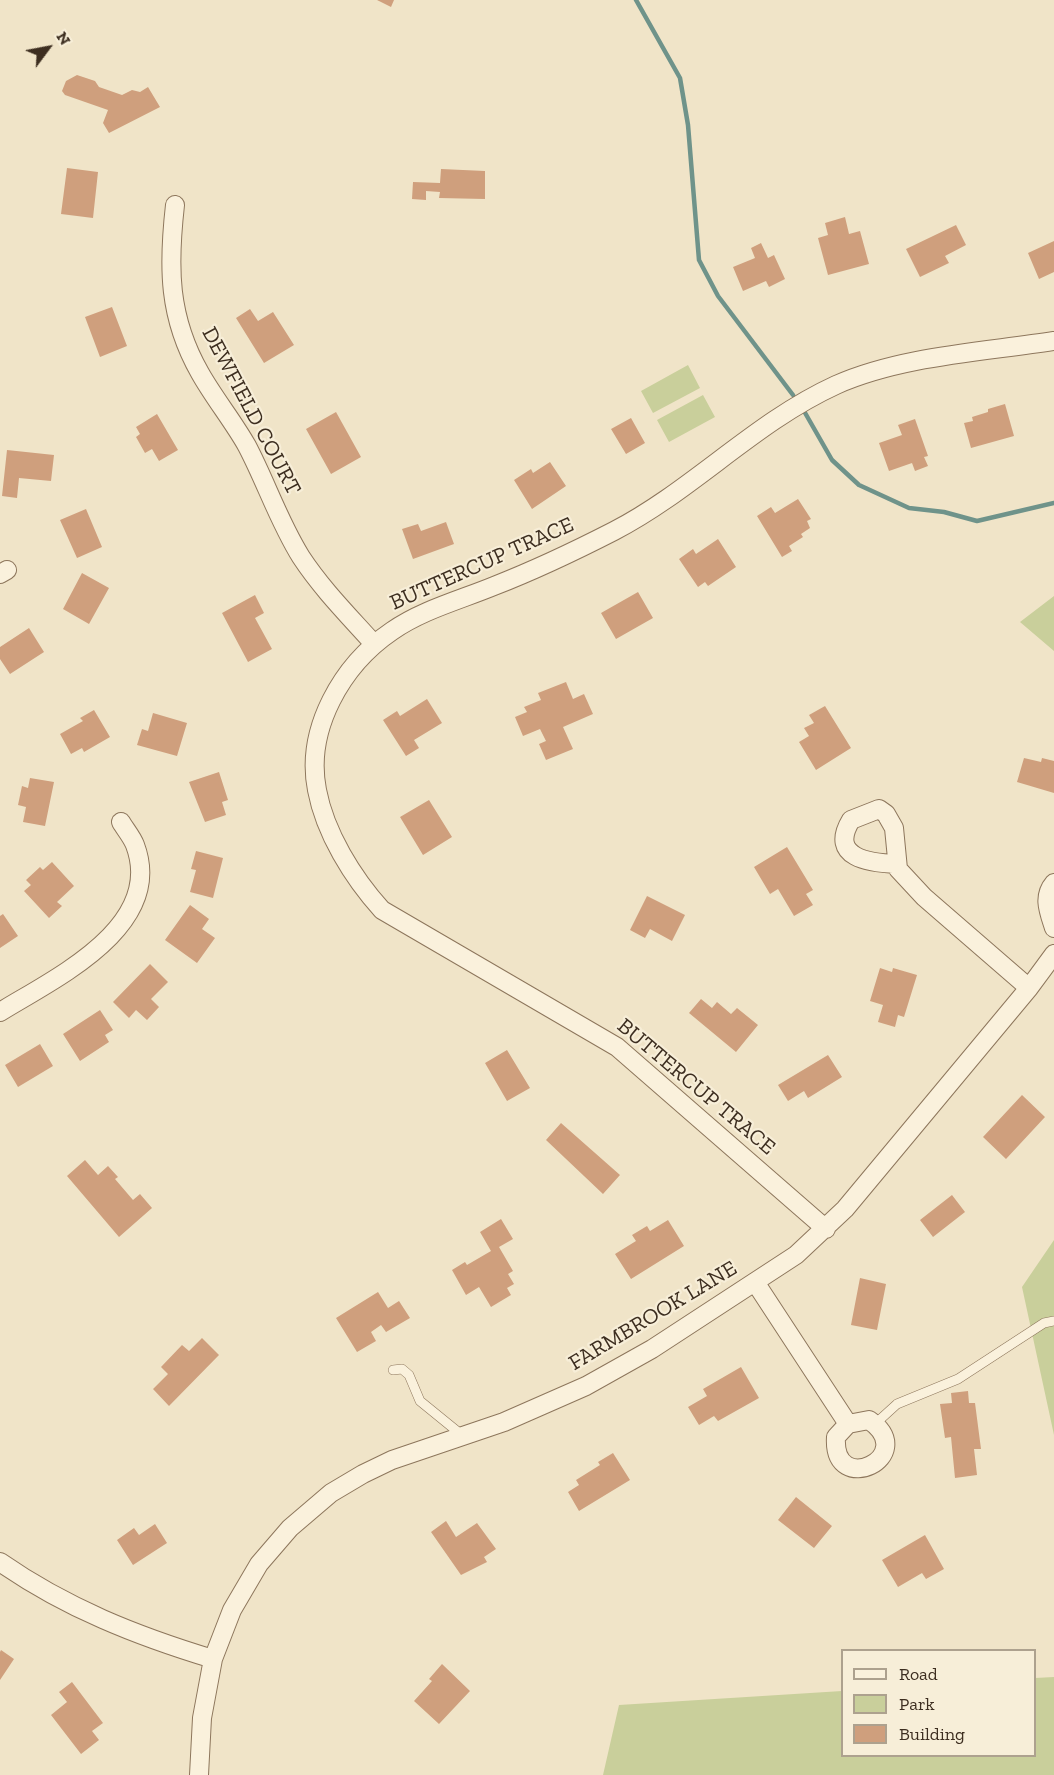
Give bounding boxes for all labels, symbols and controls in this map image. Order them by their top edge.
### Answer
north arrow [18,18,78,78]
text: N [52,28,75,48]
street label: DEWFIELD COURT [196,322,306,500]
street label: BUTTERCUP TRACE [386,512,578,616]
street label: BUTTERCUP TRACE [612,1013,780,1161]
street label: FARMBROOK LANE [564,1255,742,1377]
legend [841,1649,1036,1757]
text: Road [899,1663,938,1685]
text: Park [899,1693,935,1715]
text: Building [899,1723,965,1745]

